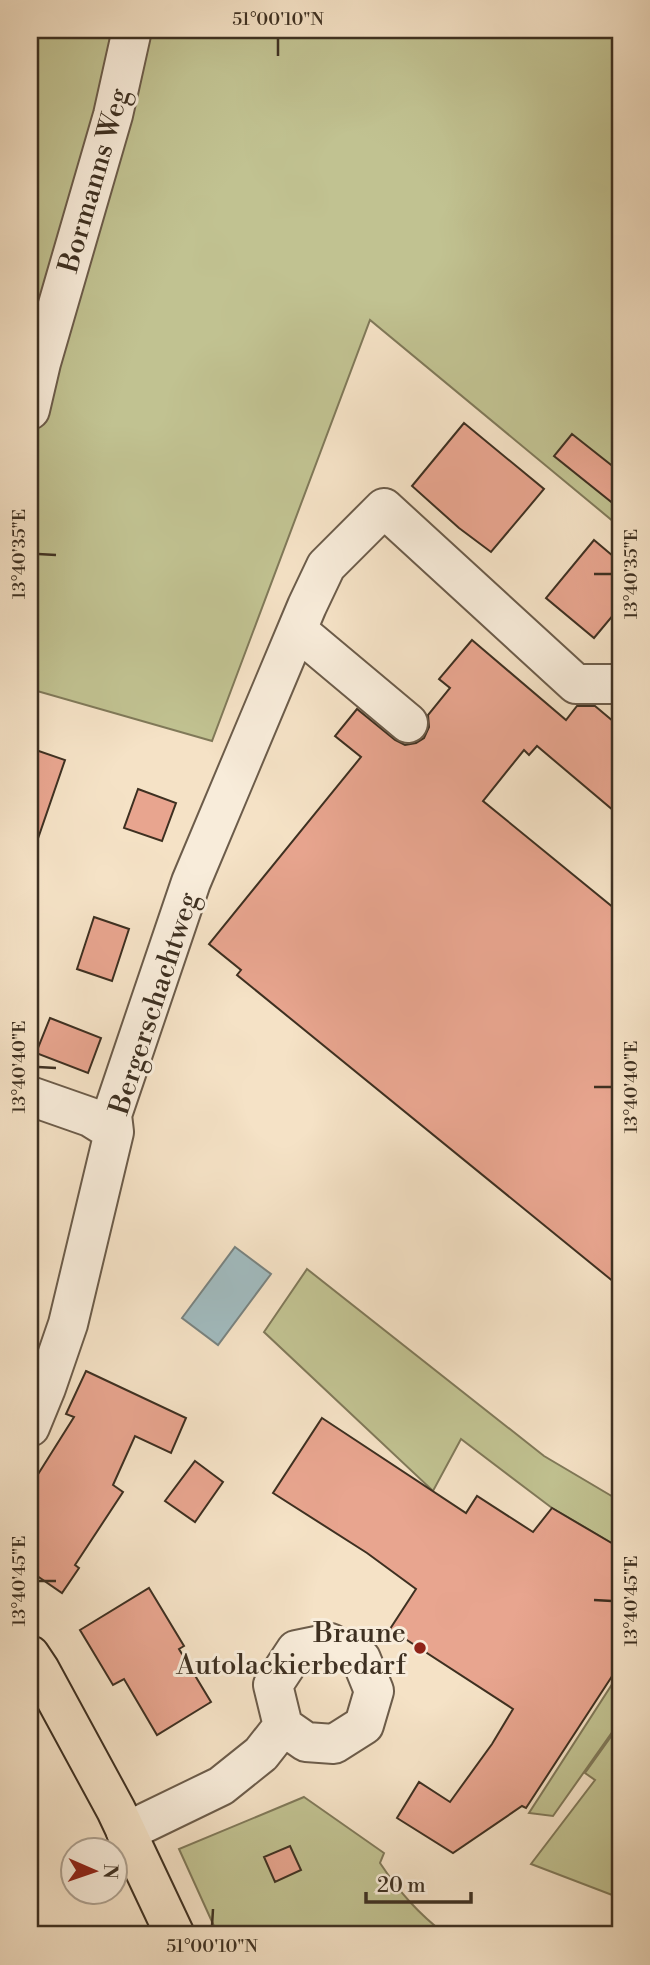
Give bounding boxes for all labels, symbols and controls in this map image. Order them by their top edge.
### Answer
text: 51°00'10"N [232,8,324,31]
street label: Bormanns Weg [51,84,138,278]
text: 13°40'35"E [8,509,31,599]
text: 13°40'35"E [620,529,643,619]
street label: Bergerschachtweg [102,888,207,1120]
text: 13°40'40"E [8,1020,31,1114]
text: 13°40'40"E [620,1040,643,1134]
text: 13°40'45"E [8,1535,31,1627]
text: 13°40'45"E [620,1555,643,1647]
place label: Braune Autolackierbedarf [175,1616,408,1683]
marker: Braune Autolackierbedarf [412,1640,428,1656]
north arrow [60,1836,130,1906]
scale bar [366,1860,472,1904]
text: N [98,1864,122,1879]
text: 20 m [377,1873,426,1899]
text: 51°00'10"N [166,1935,258,1958]

